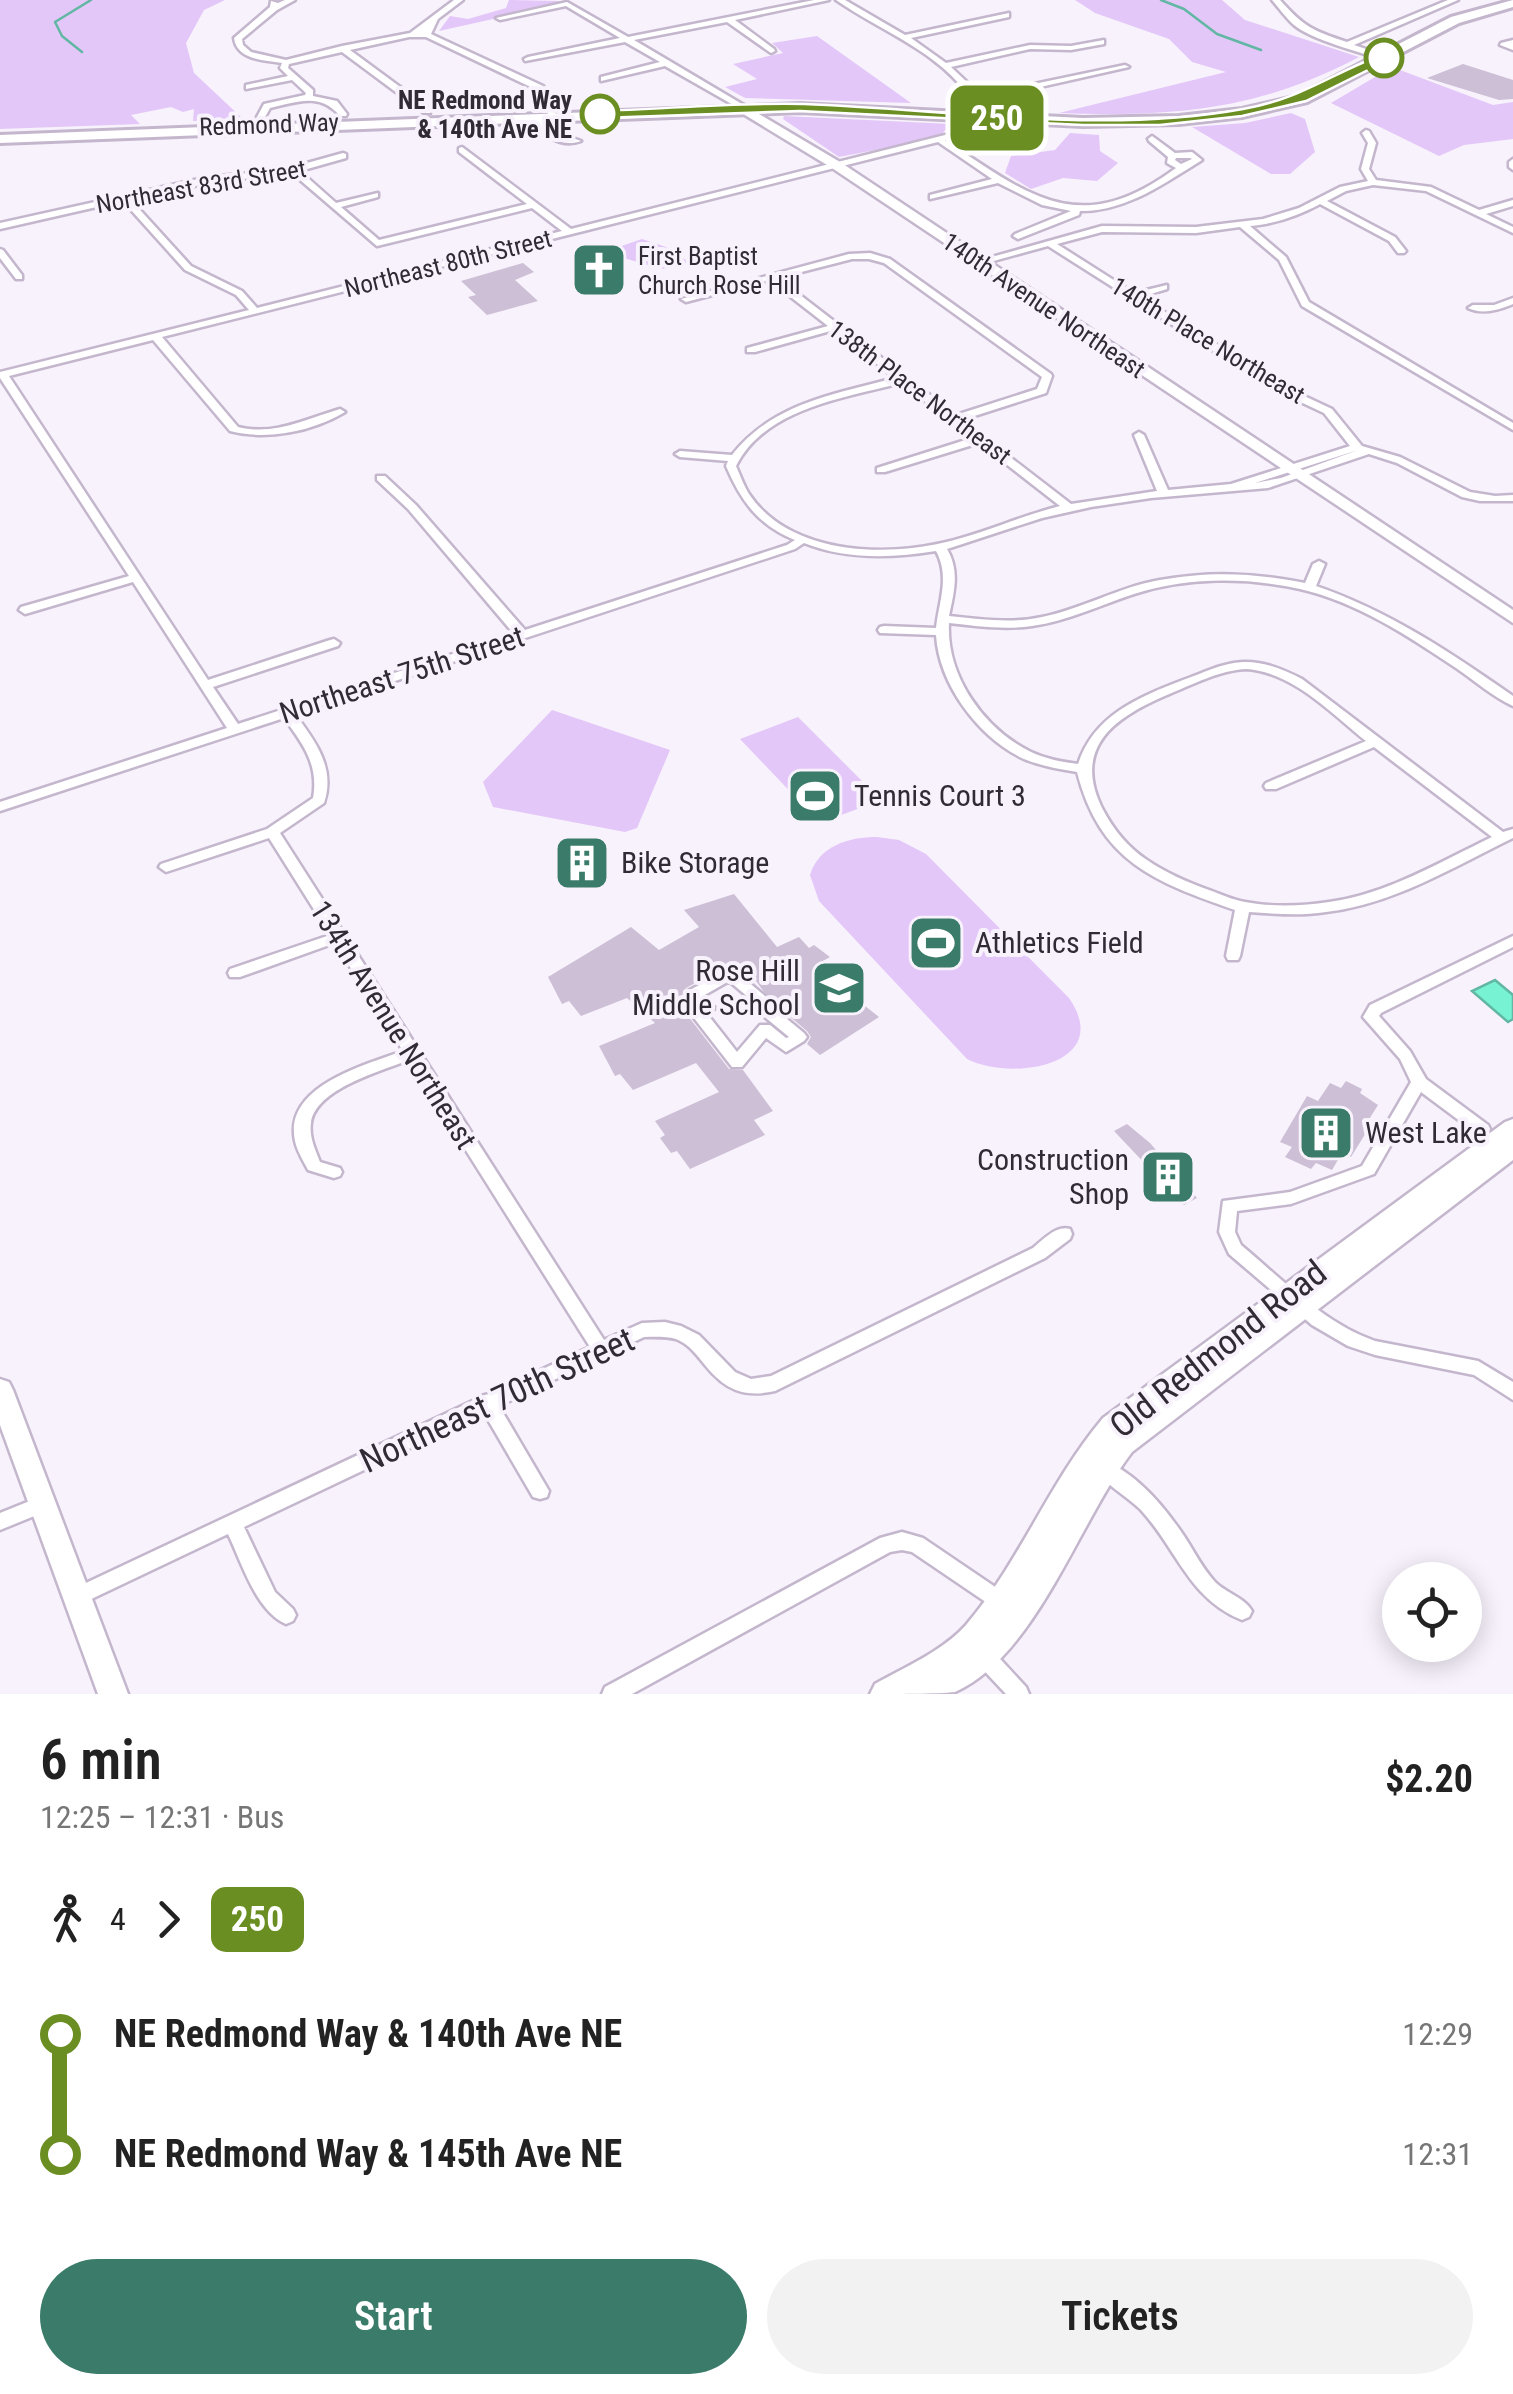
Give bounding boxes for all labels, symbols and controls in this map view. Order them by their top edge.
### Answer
unlabelled marker [1365,39,1403,77]
place label: NE Redmond Way & 140th Ave NE [398,86,572,144]
line badge: 250 [940,86,1054,150]
marker: NE Redmond Way & 140th Ave NE [581,95,619,133]
text: 250 [970,98,1024,139]
street label: Redmond Way [199,108,339,141]
street label: Northeast 83rd Street [94,154,308,219]
street label: Northeast 80th Street [342,224,555,303]
street label: 140th Avenue Northeast [937,227,1151,384]
church icon: First Baptist Church Rose Hill [569,240,629,300]
place label: First Baptist Church Rose Hill [638,242,800,300]
street label: 140th Place Northeast [1106,271,1310,410]
street label: 138th Place Northeast [823,314,1017,470]
street label: Northeast 75th Street [275,618,528,731]
sports icon: Tennis Court 3 [785,766,845,826]
place label: Tennis Court 3 [854,778,1026,813]
building icon: Bike Storage [552,833,612,893]
place label: Bike Storage [621,845,769,880]
street label: 134th Avenue Northeast [303,894,484,1155]
sports icon: Athletics Field [906,913,966,973]
place label: Athletics Field [975,925,1144,960]
place label: Rose Hill Middle School [632,953,800,1022]
school or university icon: Rose Hill Middle School [809,958,869,1018]
building icon: West Lake [1296,1103,1356,1163]
place label: West Lake [1365,1115,1487,1150]
place label: Construction Shop [977,1142,1129,1211]
building icon: Construction Shop [1138,1147,1198,1207]
street label: Old Redmond Road [1102,1252,1335,1447]
street label: Northeast 70th Street [354,1319,641,1482]
map controls [1382,1562,1482,1662]
button: locate [1382,1562,1482,1662]
text: 6 min [40,1728,162,1792]
text: $2.20 [1385,1757,1473,1801]
text: 12:25 – 12:31 · Bus [40,1798,284,1836]
icon: walk [40,1892,95,1947]
icon: forward [141,1892,196,1947]
text: 250 [231,1899,284,1940]
text: 4 [110,1900,126,1938]
text: NE Redmond Way & 140th Ave NE [114,2012,622,2056]
text: 12:29 [1402,2015,1473,2053]
text: NE Redmond Way & 145th Ave NE [114,2132,622,2176]
text: 12:31 [1402,2135,1473,2173]
button: Start [40,2259,747,2374]
button: Tickets [767,2259,1473,2374]

